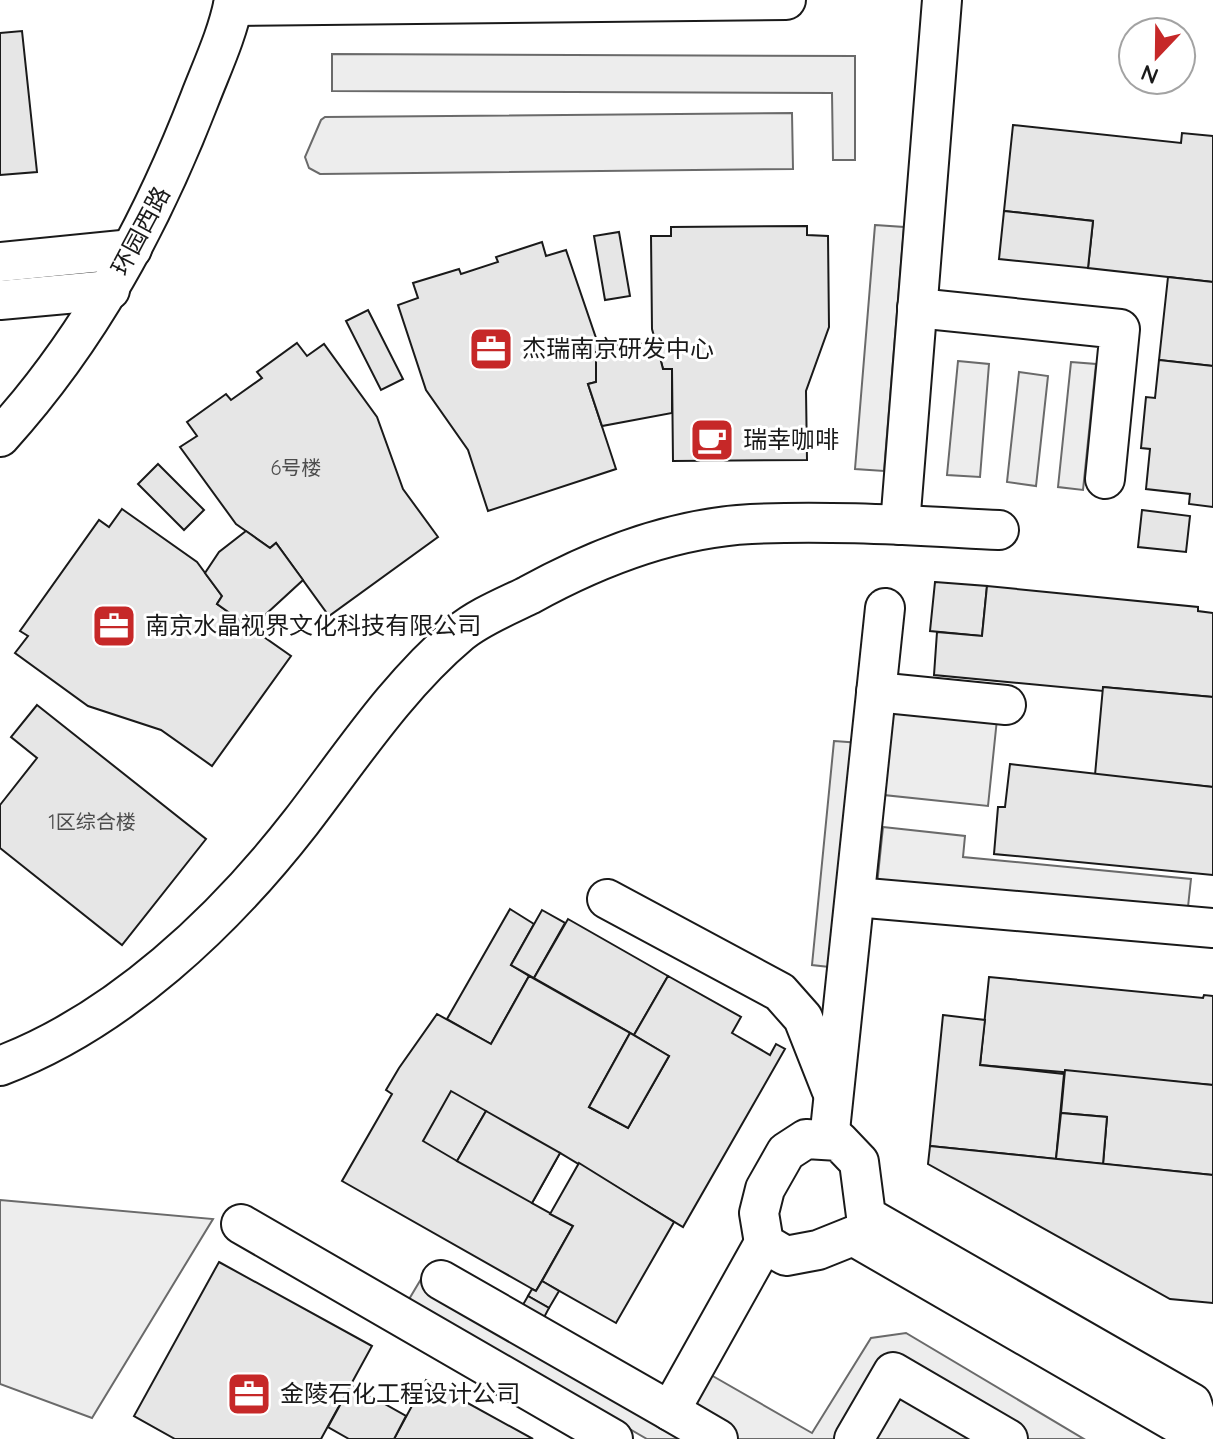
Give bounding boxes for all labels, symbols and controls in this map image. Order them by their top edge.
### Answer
north arrow [1117,16,1197,96]
text: N [1137,59,1162,91]
street label: 环园西路 [104,181,176,280]
office icon: 杰瑞南京研发中心 [467,325,515,373]
place label: 杰瑞南京研发中心 [522,333,714,363]
cafe icon: 瑞幸咖啡 [688,416,736,464]
place label: 瑞幸咖啡 [743,424,839,454]
house number: 6号楼 [271,455,321,480]
office icon: 南京水晶视界文化科技有限公司 [90,602,138,650]
place label: 南京水晶视界文化科技有限公司 [145,610,481,640]
house number: 1区综合楼 [48,809,136,834]
office icon: 金陵石化工程设计公司 [225,1370,273,1418]
place label: 金陵石化工程设计公司 [280,1378,520,1408]

